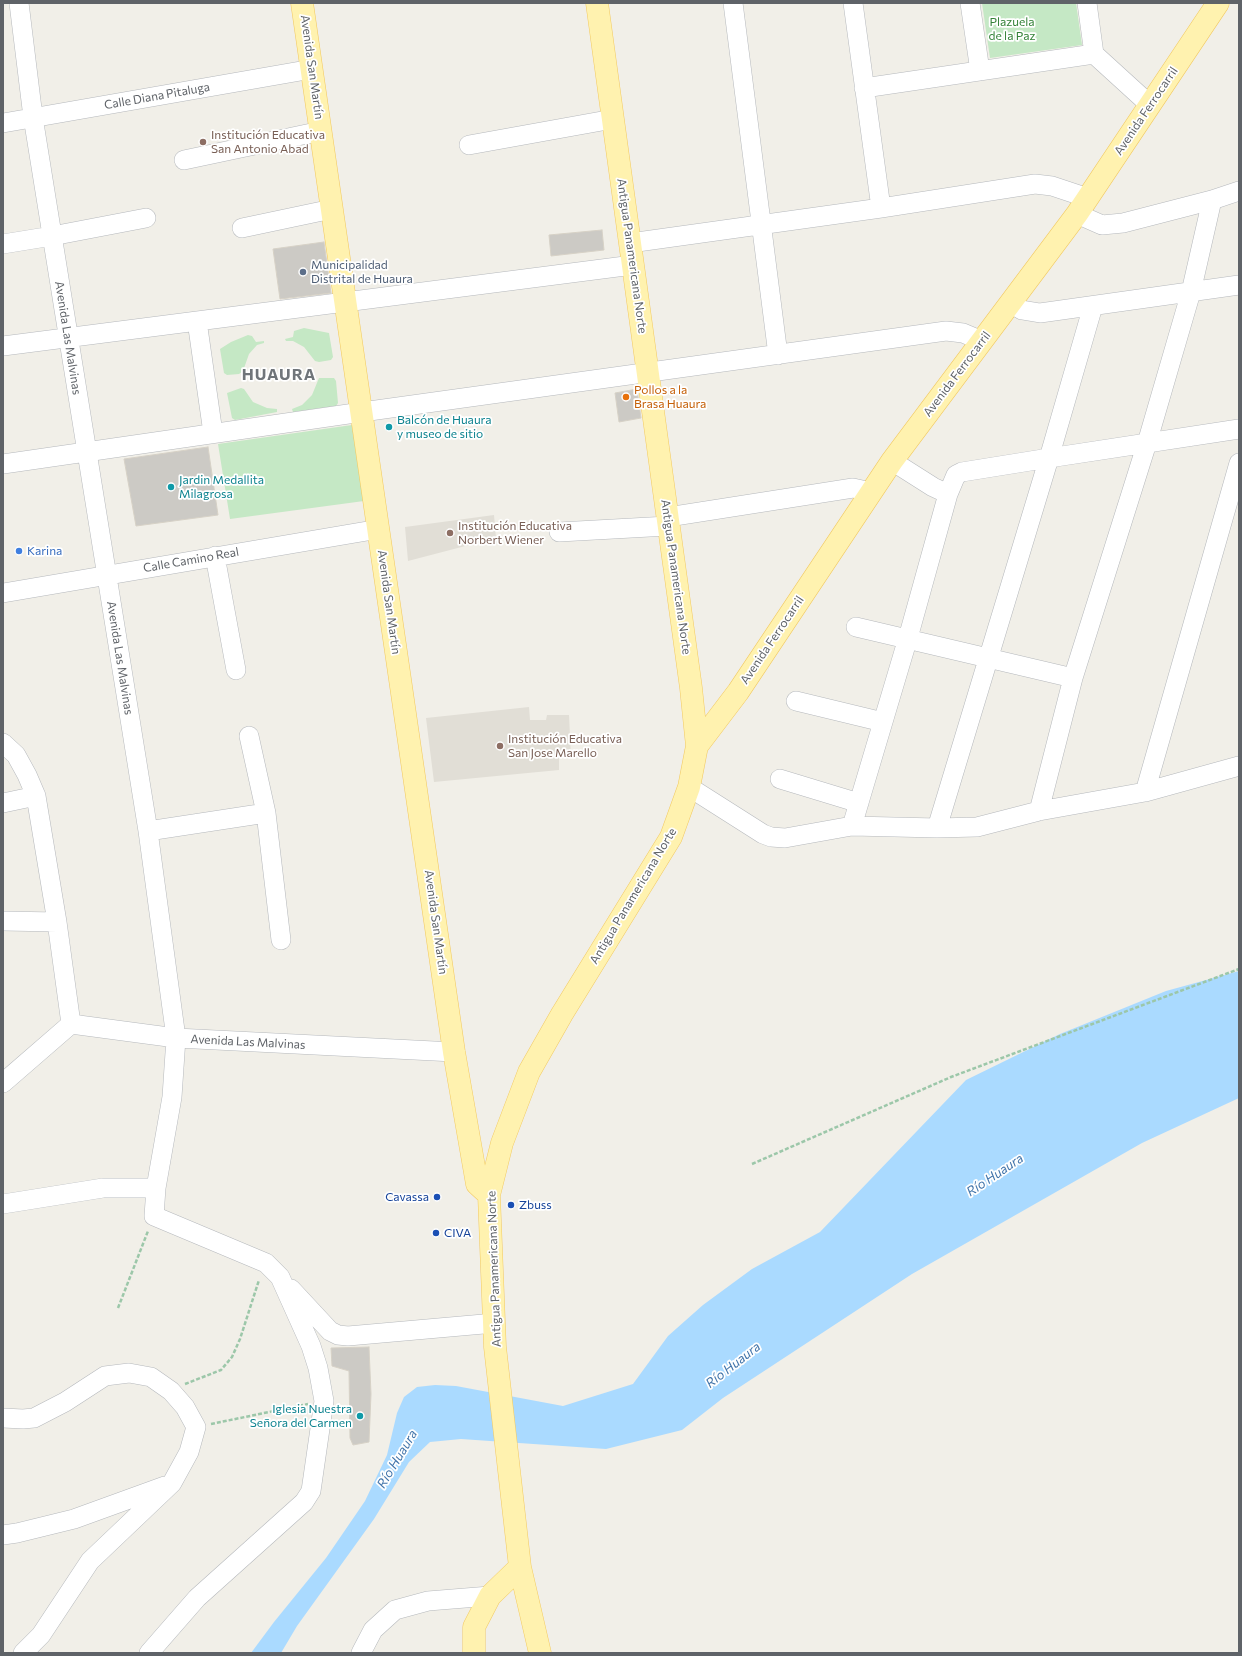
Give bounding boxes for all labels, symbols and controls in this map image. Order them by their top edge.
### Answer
street label: Avenida San Martín [298,14,326,120]
park label: Plazuela de la Paz [989,15,1035,43]
street label: Avenida Ferrocarril [1111,64,1181,158]
street label: Calle Diana Pitaluga [103,80,211,112]
place label: Institución Educativa San Antonio Abad [211,128,325,156]
marker: Institución Educativa San Antonio Abad [198,137,208,147]
street label: Antigua Panamericana Norte [614,178,650,334]
place label: Municipalidad Distrital de Huaura [311,258,413,286]
marker: Municipalidad Distrital de Huaura [298,267,308,277]
street label: Avenida Las Malvinas [52,280,84,396]
street label: Avenida Ferrocarril [920,329,994,419]
district label: HUAURA [242,365,316,385]
place label: Pollos a la Brasa Huaura [634,383,706,411]
marker: Pollos a la Brasa Huaura [621,392,631,402]
place label: Balcón de Huaura y museo de sitio [397,413,492,441]
marker: Balcón de Huaura y museo de sitio [384,422,394,432]
place label: Jardin Medallita Milagrosa [179,473,264,501]
marker: Jardin Medallita Milagrosa [166,482,176,492]
street label: Antigua Panamericana Norte [658,499,694,655]
place label: Institución Educativa Norbert Wiener [458,519,572,547]
marker: Institución Educativa Norbert Wiener [445,528,455,538]
place label: Karina [27,544,62,558]
street label: Calle Camino Real [142,544,240,576]
marker: Karina [14,546,24,556]
street label: Avenida San Martín [375,549,403,655]
street label: Avenida Ferrocarril [737,593,807,687]
street label: Avenida Las Malvinas [104,600,136,716]
place label: Institución Educativa San Jose Marello [508,732,622,760]
marker: Institución Educativa San Jose Marello [495,741,505,751]
street label: Antigua Panamericana Norte [587,825,679,967]
street label: Avenida San Martín [422,869,450,975]
street label: Avenida Las Malvinas [190,1032,306,1052]
water label: Río Huaura [964,1150,1026,1200]
place label: Cavassa [385,1190,429,1204]
street label: Antigua Panamericana Norte [484,1191,504,1347]
marker: Cavassa [432,1192,442,1202]
place label: Zbuss [519,1198,552,1212]
marker: Zbuss [506,1200,516,1210]
place label: CIVA [444,1226,471,1240]
marker: CIVA [431,1228,441,1238]
water label: Río Huaura [702,1339,764,1391]
place label: Iglesia Nuestra Señora del Carmen [250,1402,352,1430]
marker: Iglesia Nuestra Señora del Carmen [355,1411,365,1421]
water label: Río Huaura [374,1427,420,1491]

